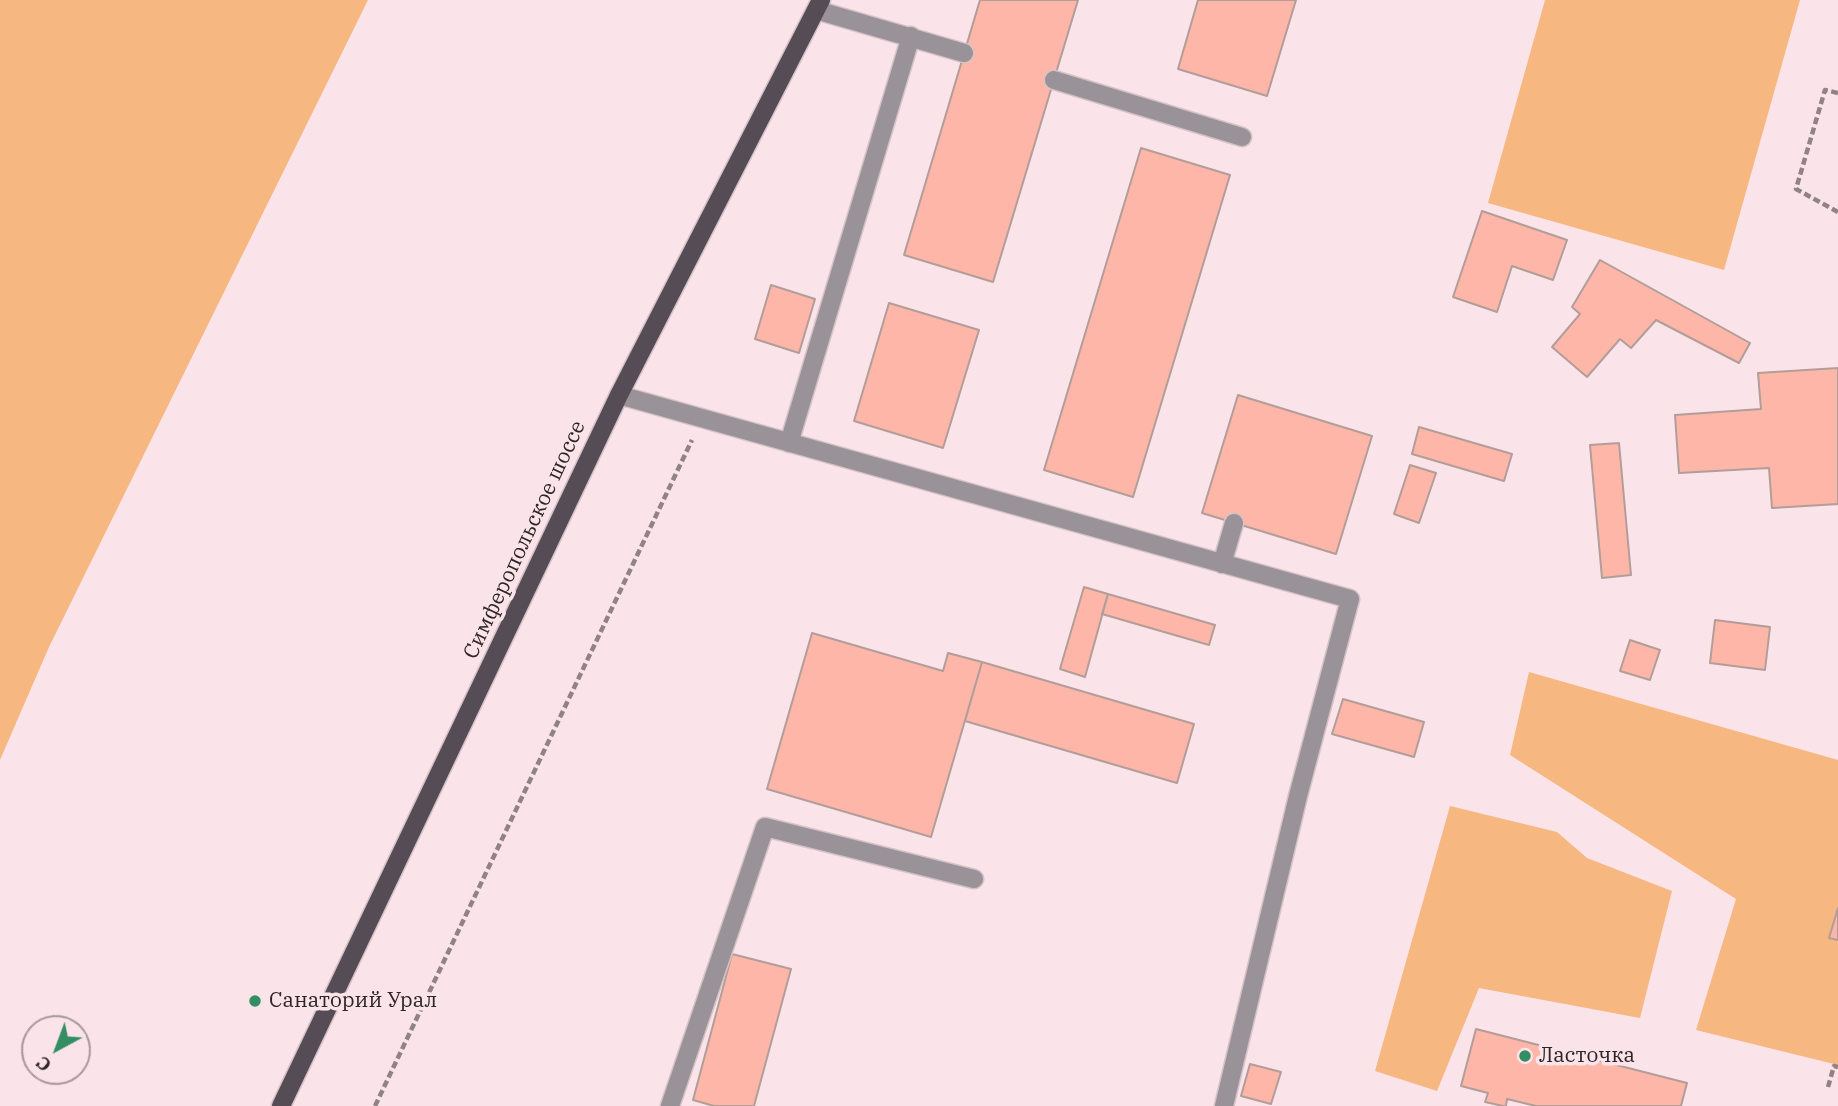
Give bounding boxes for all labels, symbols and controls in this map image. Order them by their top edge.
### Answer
street label: Симферопольское шоссе [459,417,591,663]
place label: Санаторий Урал [269,988,437,1014]
marker: Санаторий Урал [247,993,263,1009]
north arrow [21,1015,91,1085]
place label: Ласточка [1539,1043,1635,1069]
marker: Ласточка [1517,1048,1533,1064]
text: С [31,1051,56,1078]

